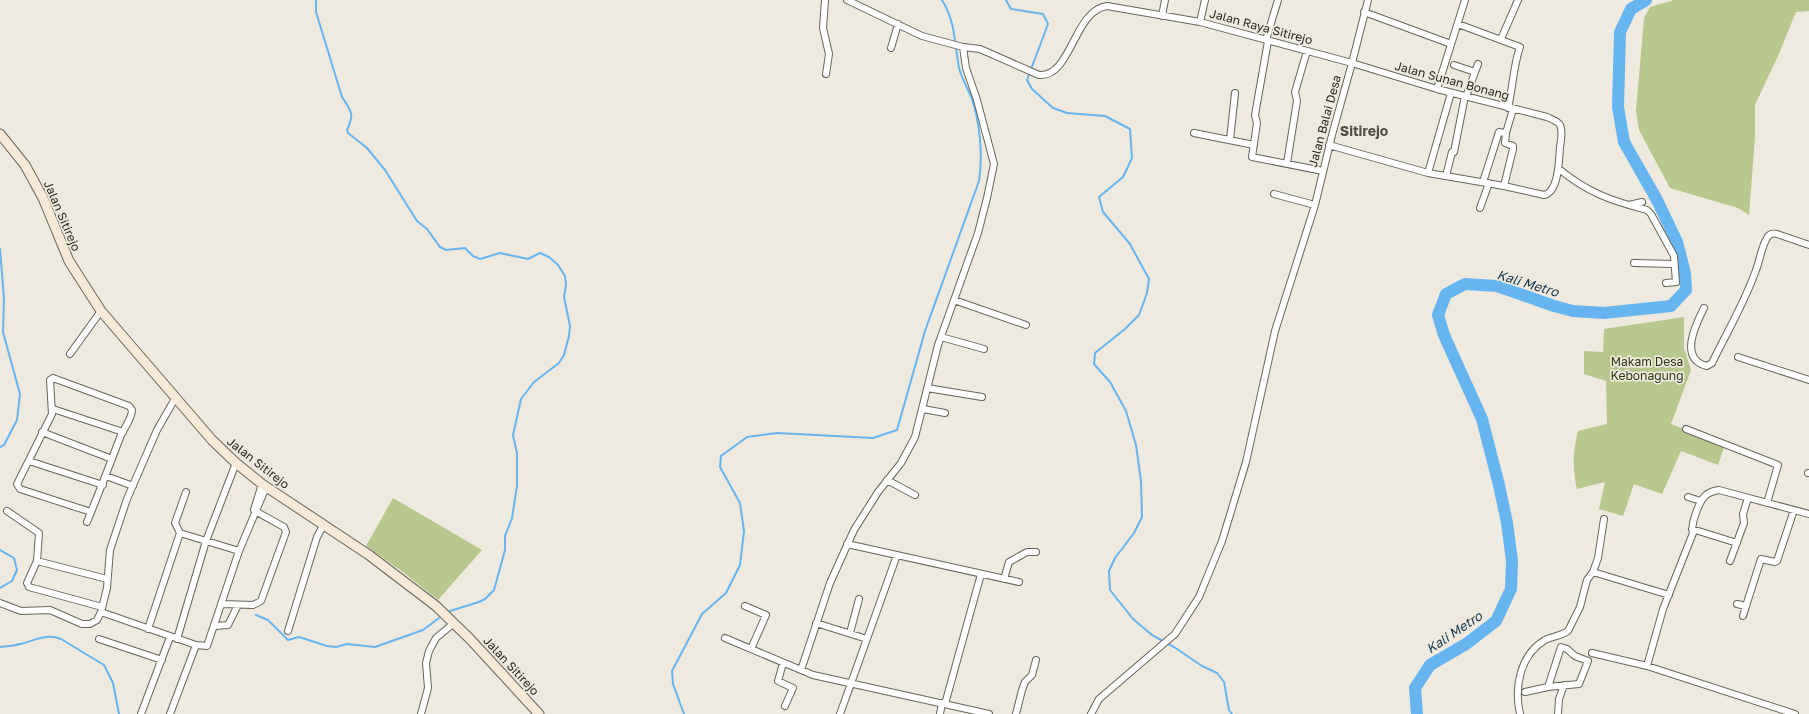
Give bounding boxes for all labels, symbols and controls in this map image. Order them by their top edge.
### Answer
street label: Jalan Raya Sitirejo [1208,6,1314,47]
street label: Jalan Sunan Bonang [1393,58,1511,103]
street label: Jalan Balai Desa [1305,73,1344,169]
district label: Sitirejo [1340,122,1388,139]
street label: Jalan Sitirejo [41,178,84,253]
water label: Kali Metro [1495,266,1562,300]
park label: Makam Desa Kebonagung [1610,354,1684,383]
street label: Jalan Sitirejo [224,434,293,492]
water label: Kali Metro [1423,607,1486,656]
street label: Jalan Sitirejo [480,633,543,698]

